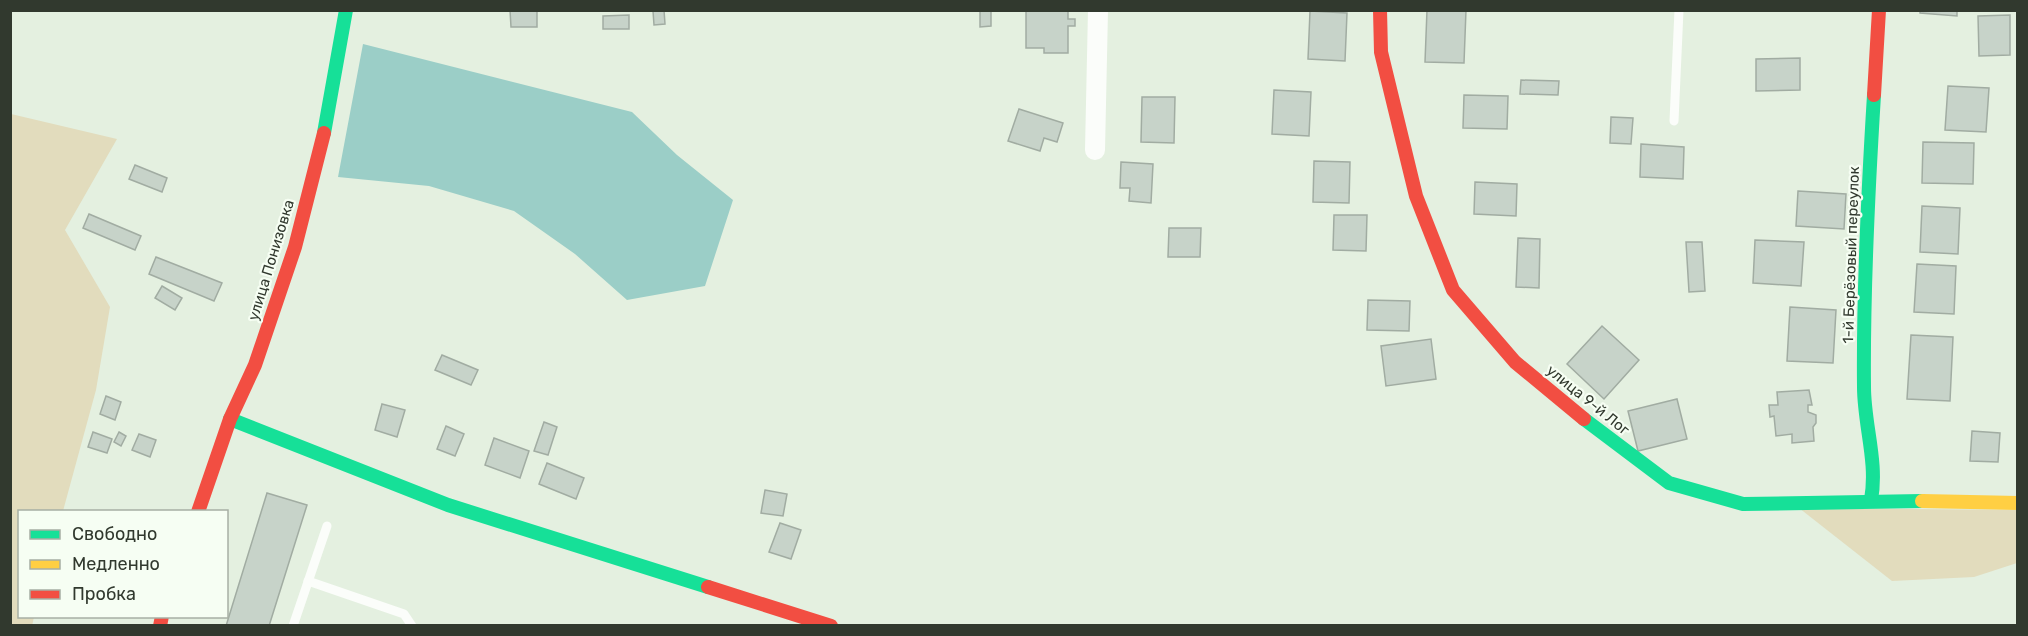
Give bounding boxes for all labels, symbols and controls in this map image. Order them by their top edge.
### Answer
street label: 1-й Берёзовый переулок [1839,166,1863,344]
street label: улица Понизовка [244,197,298,323]
street label: улица 9-й Лог [1543,361,1633,439]
legend [18,510,228,618]
text: Свободно [72,523,157,545]
text: Медленно [72,553,160,575]
text: Пробка [72,583,136,605]

